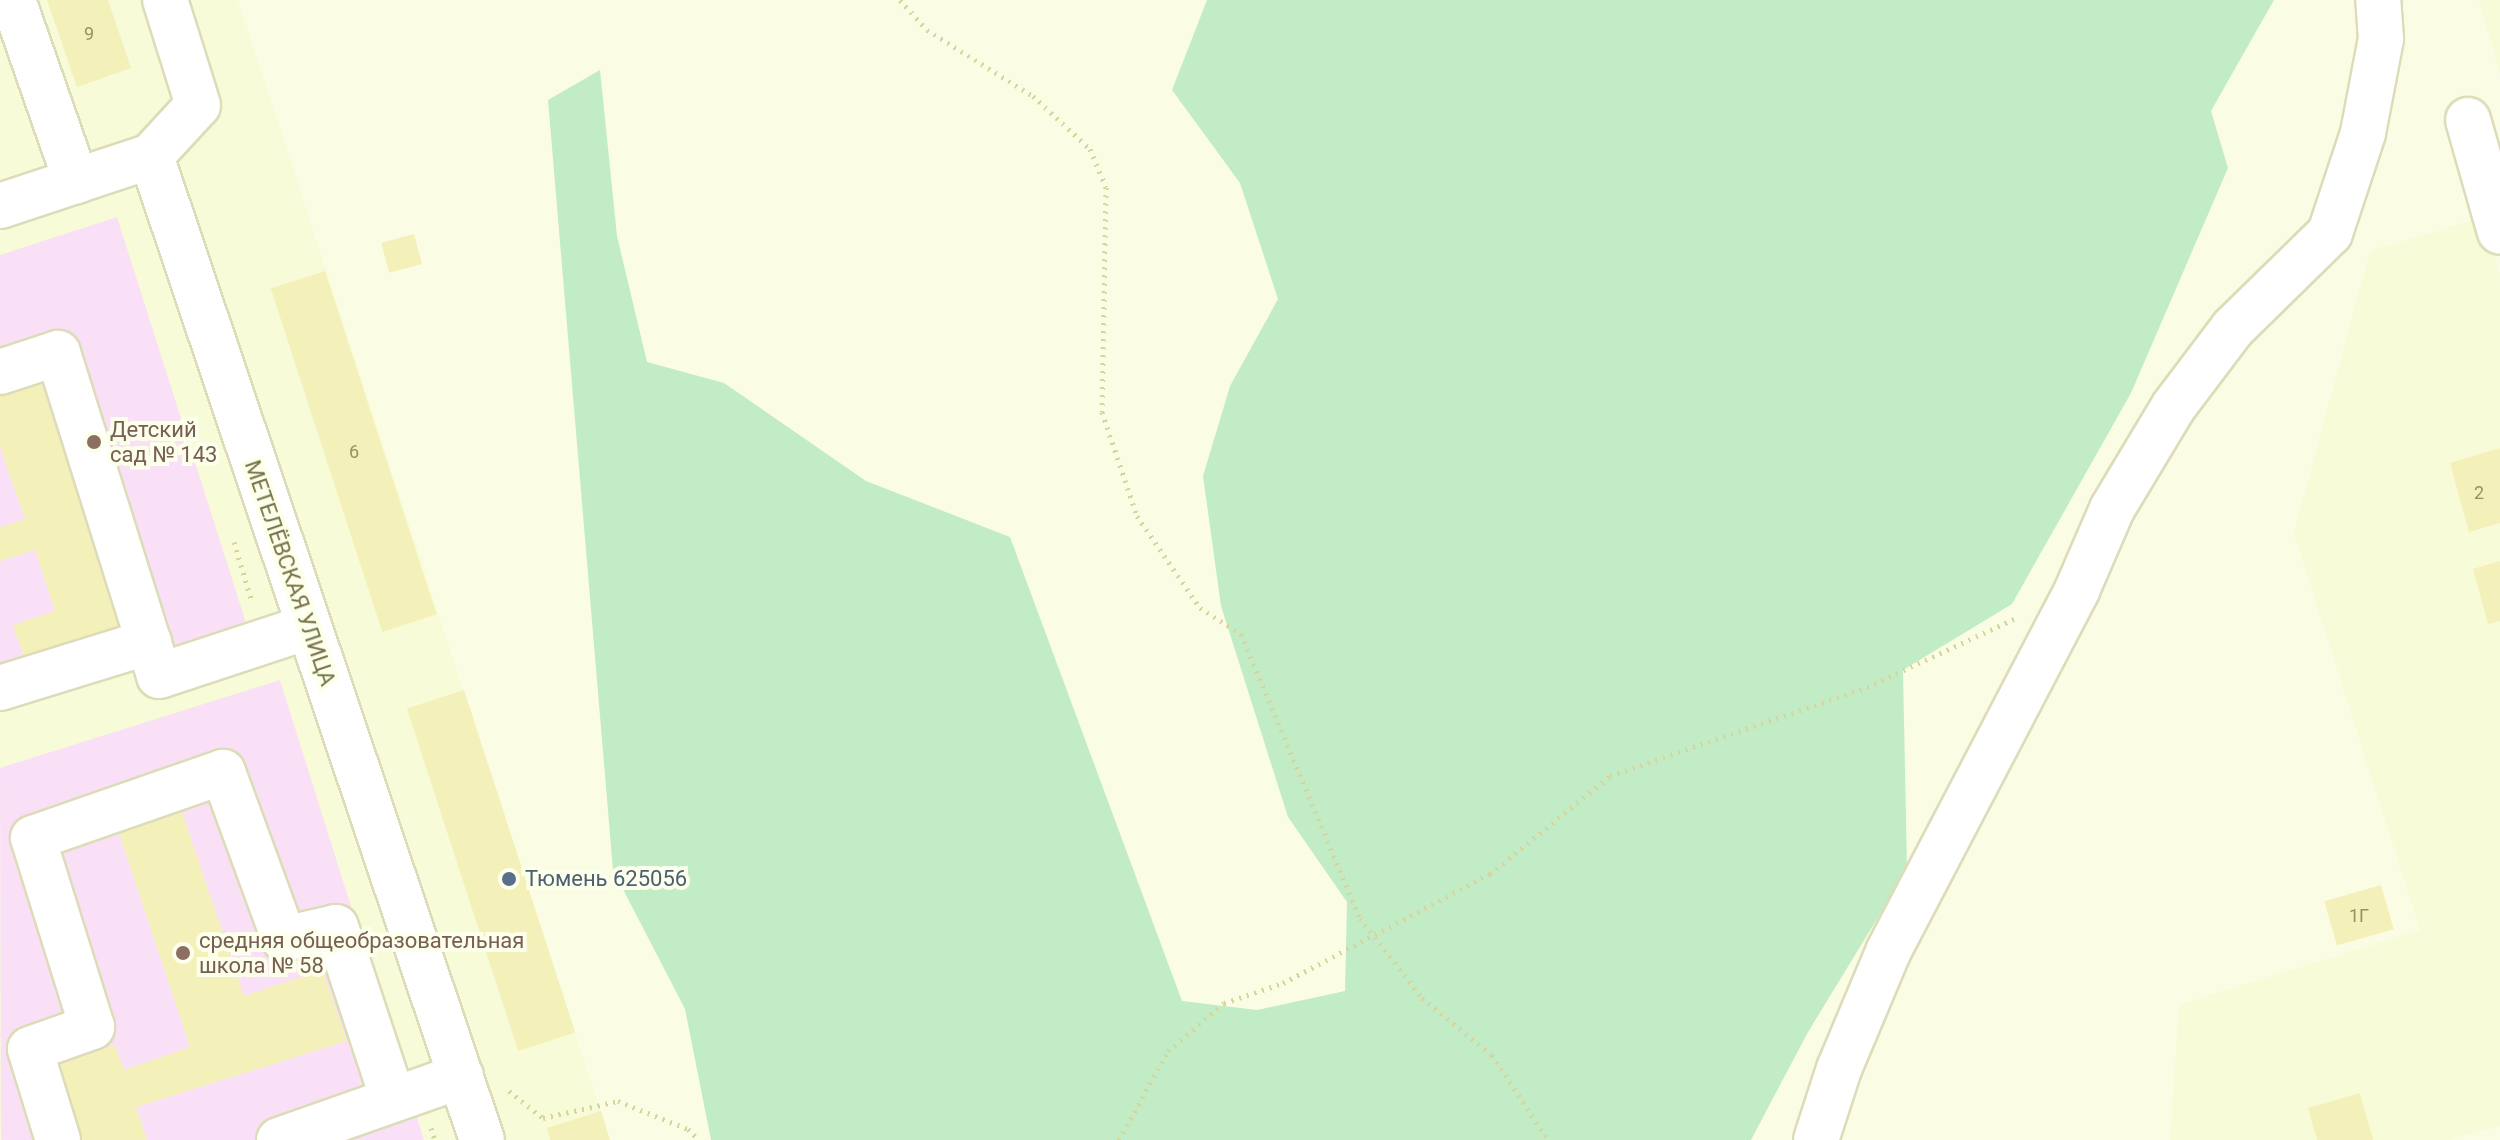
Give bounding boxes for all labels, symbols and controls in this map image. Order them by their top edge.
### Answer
house number: 9 [84,23,94,45]
place label: Детский сад № 143 [110,416,217,468]
marker: Детский сад № 143 [85,433,103,451]
house number: 6 [349,441,359,463]
street label: МЕТЕЛЁВСКАЯ УЛИЦА [239,457,341,689]
house number: 2 [2474,482,2484,504]
place label: Тюмень 625056 [525,866,687,892]
marker: Тюмень 625056 [500,870,518,888]
house number: 1Г [2349,905,2369,927]
place label: средняя общеобразовательная школа № 58 [199,927,524,978]
marker: средняя общеобразовательная школа № 58 [174,944,192,962]

